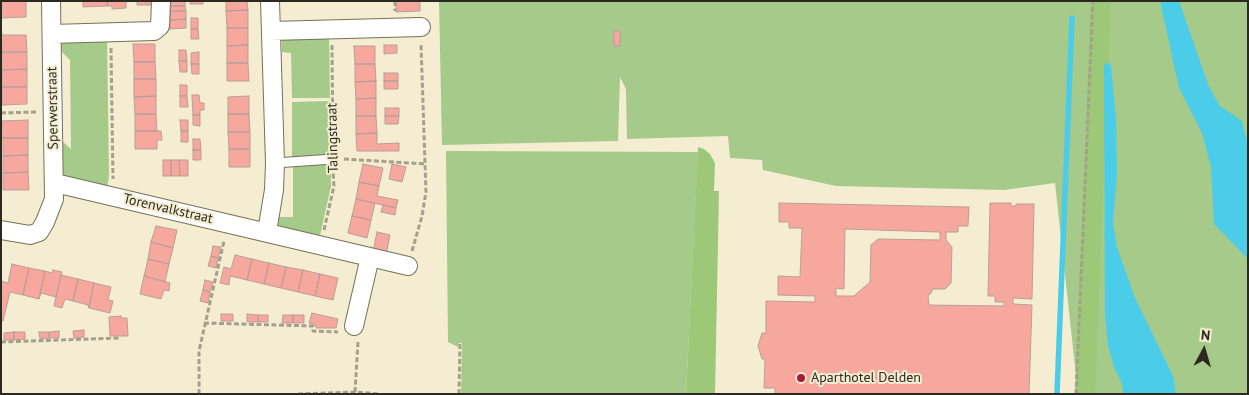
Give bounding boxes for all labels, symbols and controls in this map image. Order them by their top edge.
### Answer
street label: Sperwerstraat [44,66,62,150]
street label: Talingstraat [324,103,342,173]
street label: Torenvalkstraat [122,191,214,227]
north arrow [1179,325,1229,375]
text: N [1200,326,1211,345]
place label: Aparthotel Delden [811,370,921,386]
marker: Aparthotel Delden [795,372,807,384]

